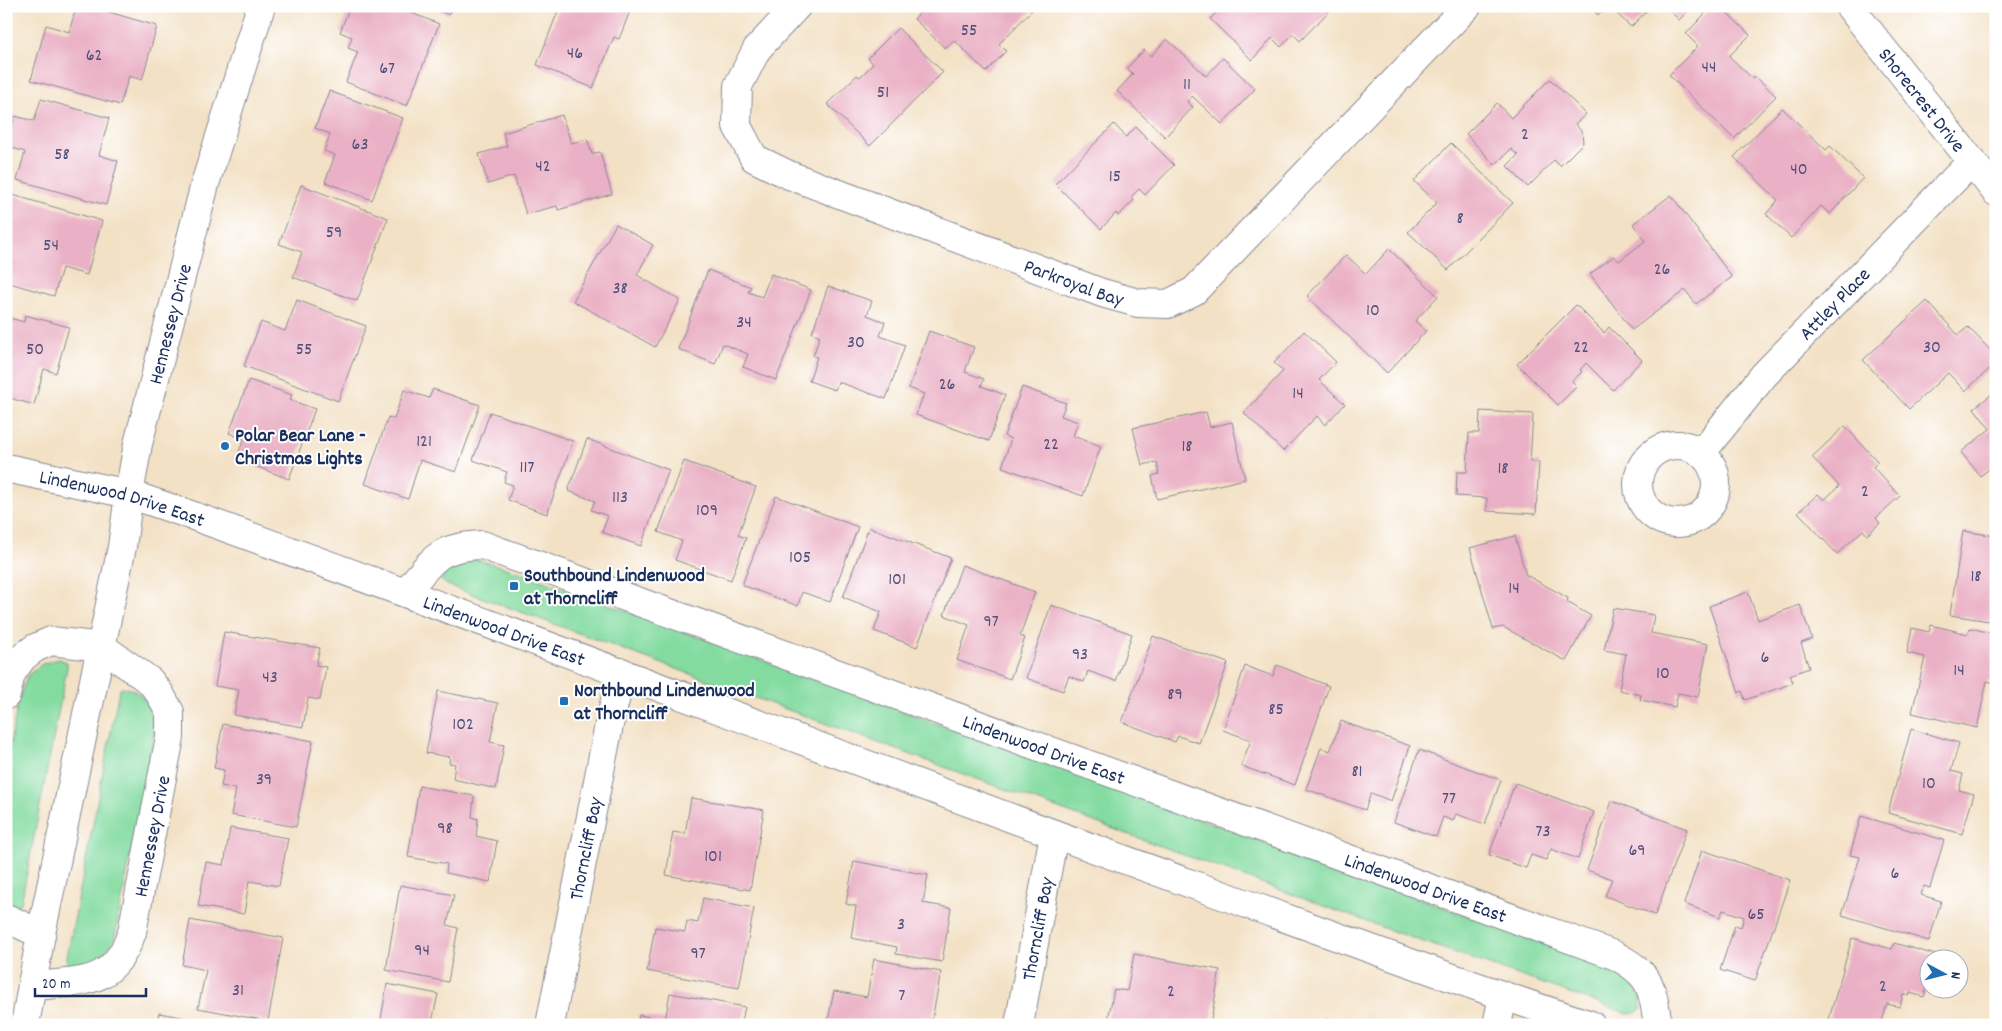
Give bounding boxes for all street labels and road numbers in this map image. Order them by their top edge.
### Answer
street label: Shorecrest Drive [1870,43,1971,160]
street label: Parkroyal Bay [1019,254,1127,316]
street label: Hennessey Drive [143,261,201,388]
street label: Attley Place [1794,262,1878,348]
street label: Lindenwood Drive East [36,464,208,536]
street label: Lindenwood Drive East [419,590,588,675]
street label: Lindenwood Drive East [958,709,1128,794]
street label: Hennessey Drive [128,773,179,900]
street label: Thorncliff Bay [564,794,612,903]
street label: Lindenwood Drive East [1340,847,1510,932]
street label: Thorncliff Bay [1016,874,1063,983]

